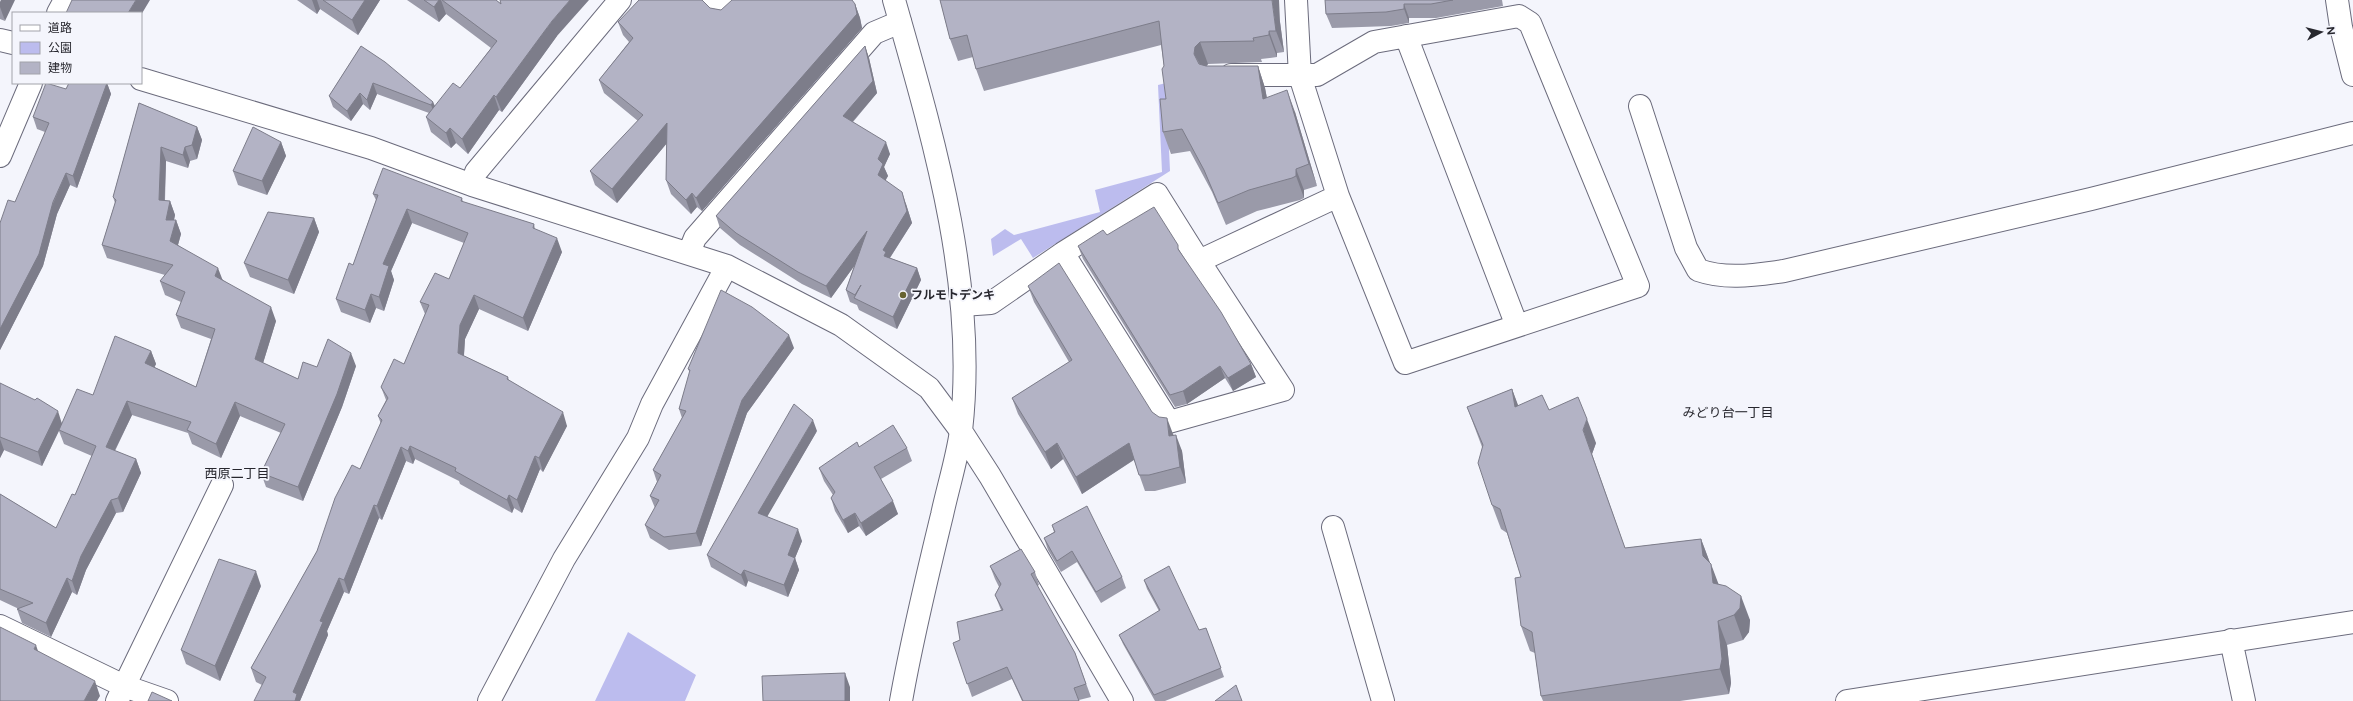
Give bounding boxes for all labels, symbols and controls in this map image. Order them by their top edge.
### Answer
legend [12,12,142,84]
north arrow [2301,12,2341,52]
text: 道路 [48,21,72,35]
text: N [2323,26,2337,36]
text: 公園 [48,41,72,55]
text: 建物 [48,61,72,75]
place label: フルモトデンキ [911,288,995,302]
marker: フルモトデンキ [898,290,908,300]
district label: みどり台一丁目 [1682,405,1774,420]
district label: 西原二丁目 [204,466,270,481]

